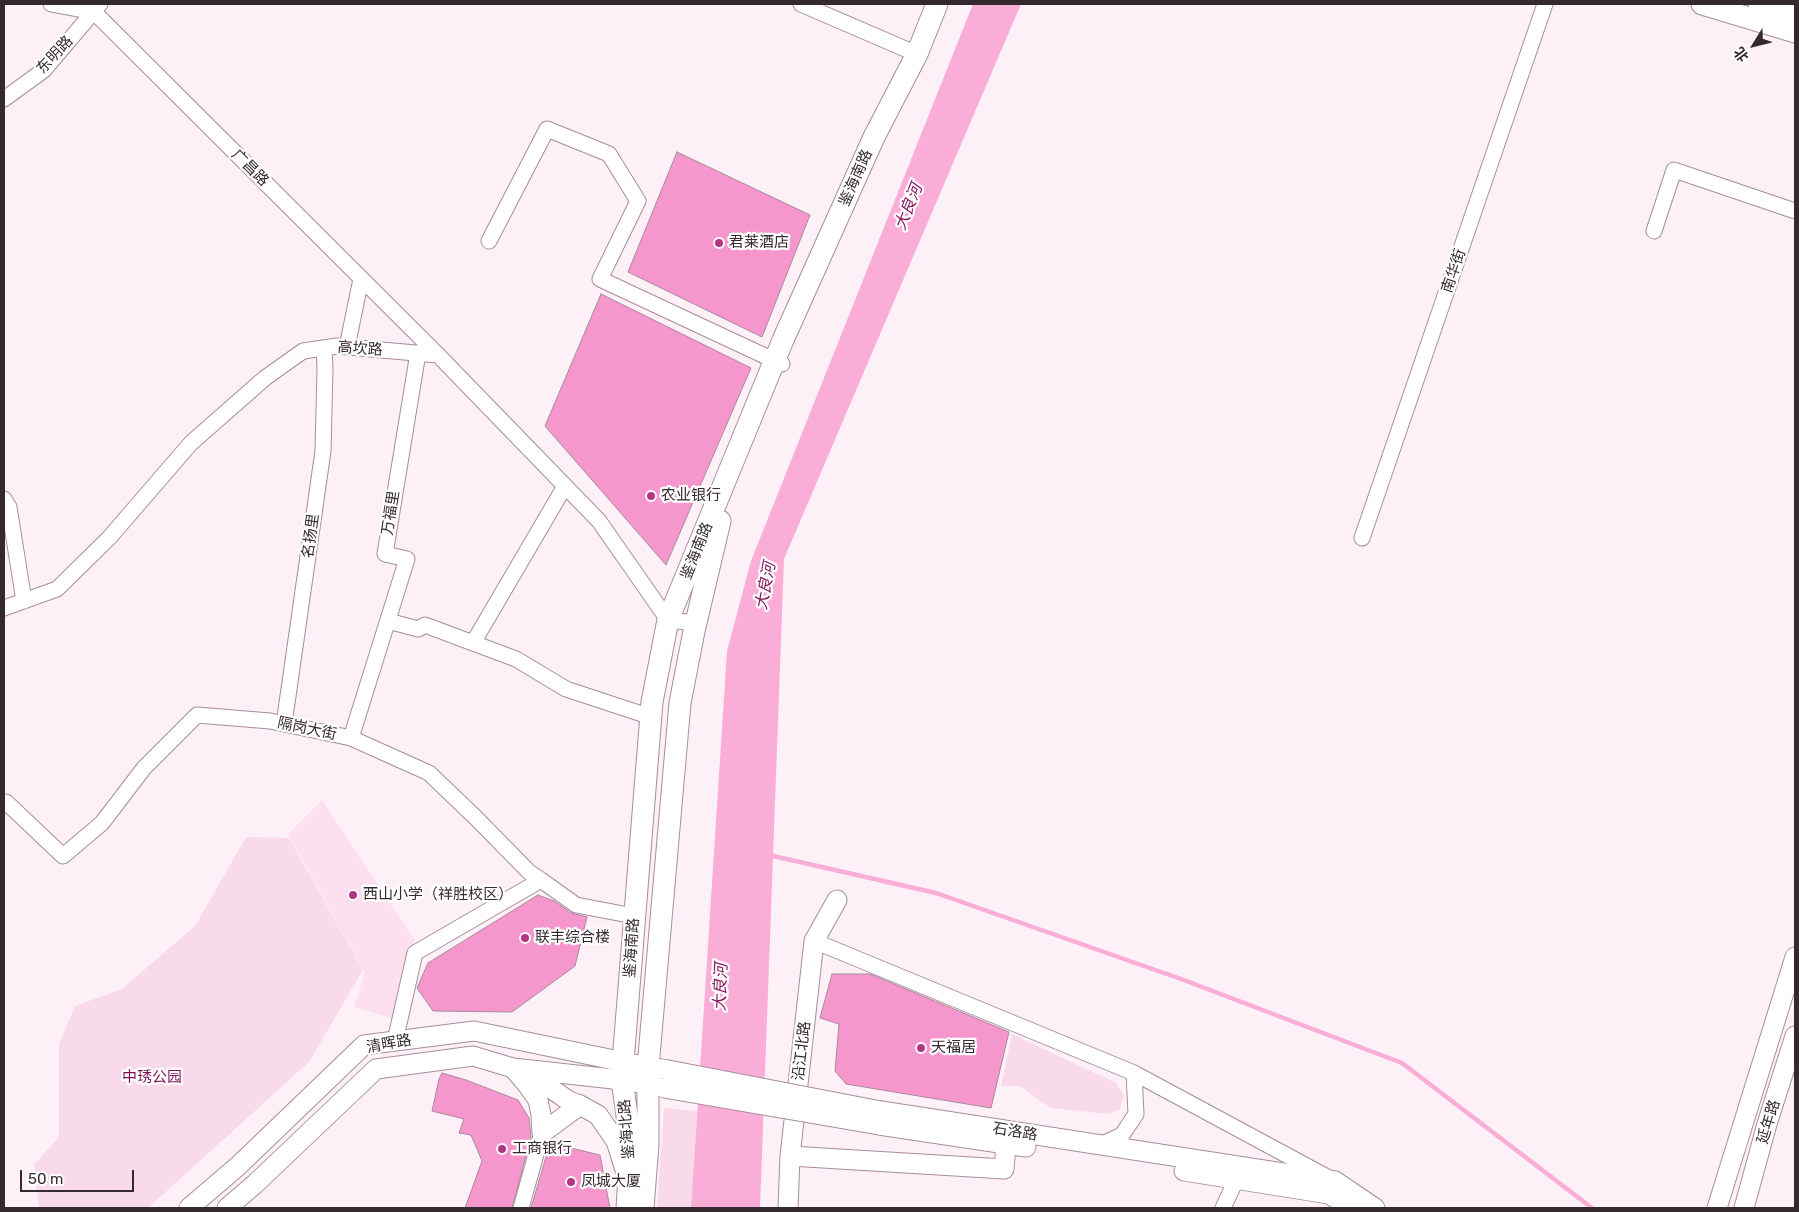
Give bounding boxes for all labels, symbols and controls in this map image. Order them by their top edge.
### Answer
north arrow [1729,20,1779,70]
street label: 东明路 [33,32,77,78]
text: 北 [1730,43,1752,65]
street label: 广昌路 [228,146,272,190]
street label: 鉴海南路 [836,147,876,209]
water label: 大良河 [891,181,927,233]
place label: 君莱酒店 [729,234,789,252]
marker: 君莱酒店 [713,237,725,249]
street label: 南华街 [1438,247,1470,295]
street label: 高坎路 [337,338,383,360]
place label: 农业银行 [661,487,721,505]
street label: 万福里 [379,489,403,537]
marker: 农业银行 [645,490,657,502]
street label: 名扬里 [299,512,323,560]
street label: 鉴海南路 [677,520,717,582]
water label: 大良河 [752,561,780,611]
street label: 隔岗大街 [276,714,338,744]
place label: 西山小学（祥胜校区） [363,886,513,904]
marker: 西山小学（祥胜校区） [347,889,359,901]
street label: 鉴海南路 [621,917,643,979]
place label: 联丰综合楼 [535,929,610,947]
marker: 联丰综合楼 [519,932,531,944]
water label: 大良河 [711,963,731,1011]
street label: 沿江北路 [789,1020,815,1082]
street label: 清晖路 [365,1031,413,1057]
place label: 天福居 [931,1039,976,1057]
marker: 天福居 [915,1042,927,1054]
park label: 中琇公园 [122,1069,182,1087]
street label: 鉴海北路 [616,1098,638,1160]
street label: 延年路 [1754,1098,1784,1146]
street label: 石洛路 [991,1120,1039,1144]
place label: 工商银行 [512,1140,572,1158]
marker: 工商银行 [496,1143,508,1155]
scale bar [22,1160,136,1192]
text: 50 m [28,1170,63,1188]
place label: 凤城大厦 [581,1173,641,1191]
marker: 凤城大厦 [565,1176,577,1188]

